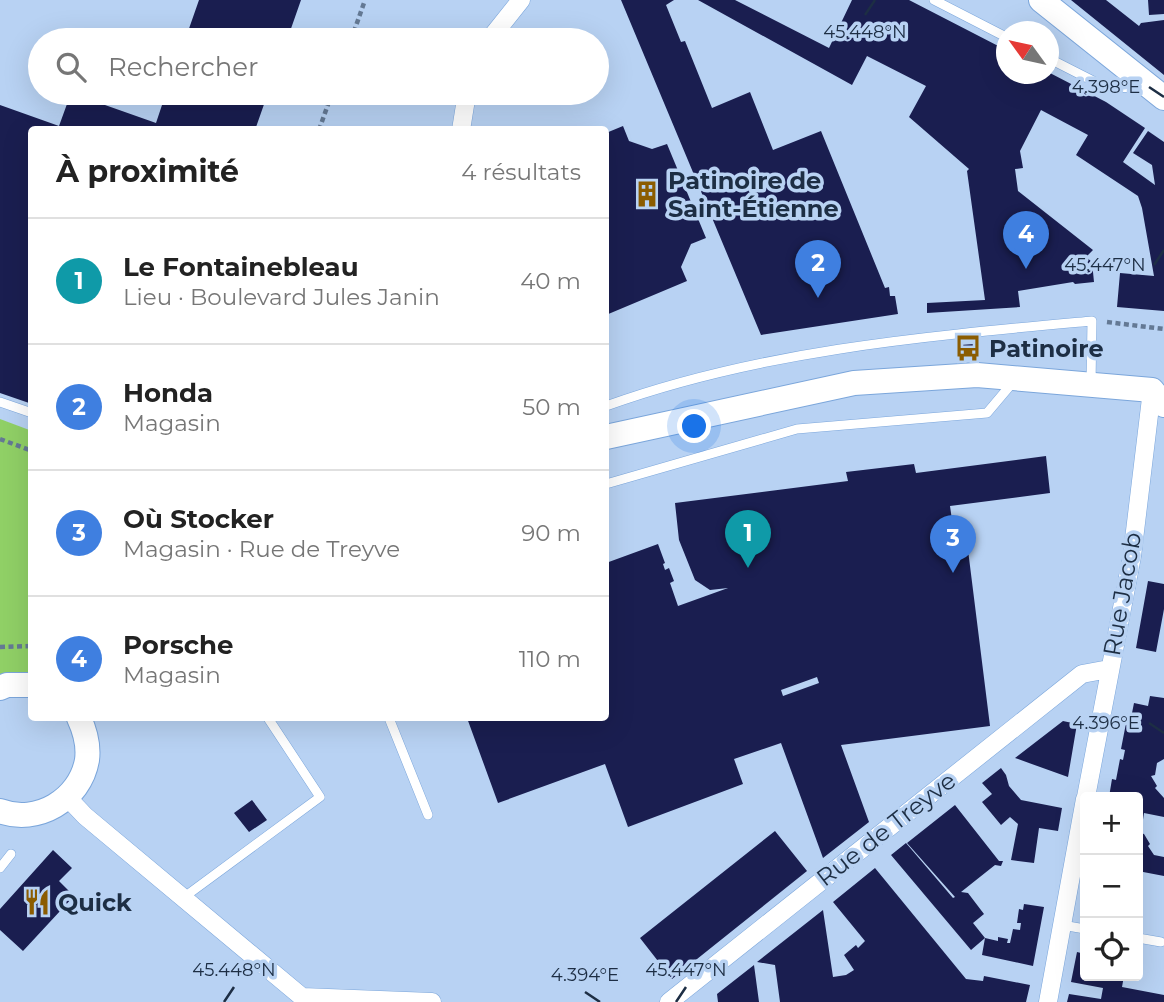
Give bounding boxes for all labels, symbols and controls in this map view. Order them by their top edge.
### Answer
text: 45.448°N [823,21,907,43]
north arrow [996,21,1059,84]
search box [28,28,609,105]
icon: search [52,48,90,86]
text: Rechercher [108,51,258,83]
text: 4.398°E [1072,76,1140,98]
text: À proximité [56,153,239,190]
text: 4 résultats [461,158,581,186]
place label: Patinoire de Saint-Étienne [668,166,839,223]
building icon: Patinoire de Saint-Étienne [632,179,662,209]
pin: 4 [1003,211,1049,269]
pin: 2 [795,240,841,298]
text: Le Fontainebleau [123,251,359,283]
text: 45.447°N [1064,254,1146,276]
text: 1 [74,267,84,295]
text: 40 m [520,267,581,295]
text: Lieu · Boulevard Jules Janin [123,283,440,311]
bus stop icon: Patinoire [953,333,983,363]
place label: Patinoire [989,334,1104,363]
text: Honda [123,377,213,409]
text: 2 [72,393,86,421]
text: 50 m [522,393,581,421]
text: Magasin [123,409,221,437]
your location [677,409,711,443]
text: Où Stocker [123,503,274,535]
pin: 1 [725,510,771,568]
pin: 3 [930,515,976,573]
text: 3 [72,519,86,547]
text: 90 m [521,519,581,547]
street label: Rue Jacob [1097,530,1147,658]
text: Magasin · Rue de Treyve [123,535,400,563]
text: Porsche [123,629,234,661]
text: 4 [71,645,87,673]
text: 110 m [519,645,581,673]
text: Magasin [123,661,221,689]
text: 4.396°E [1072,712,1140,734]
street label: Rue de Treyve [811,766,961,892]
map controls [1080,792,1143,981]
button: + [1080,792,1143,855]
button: − [1080,855,1143,918]
restaurant icon: Quick [22,887,52,917]
place label: Quick [58,888,132,917]
button: locate [1080,918,1143,981]
text: 45.448°N [192,959,276,981]
text: 45.447°N [645,959,727,981]
text: 4.394°E [551,964,619,986]

